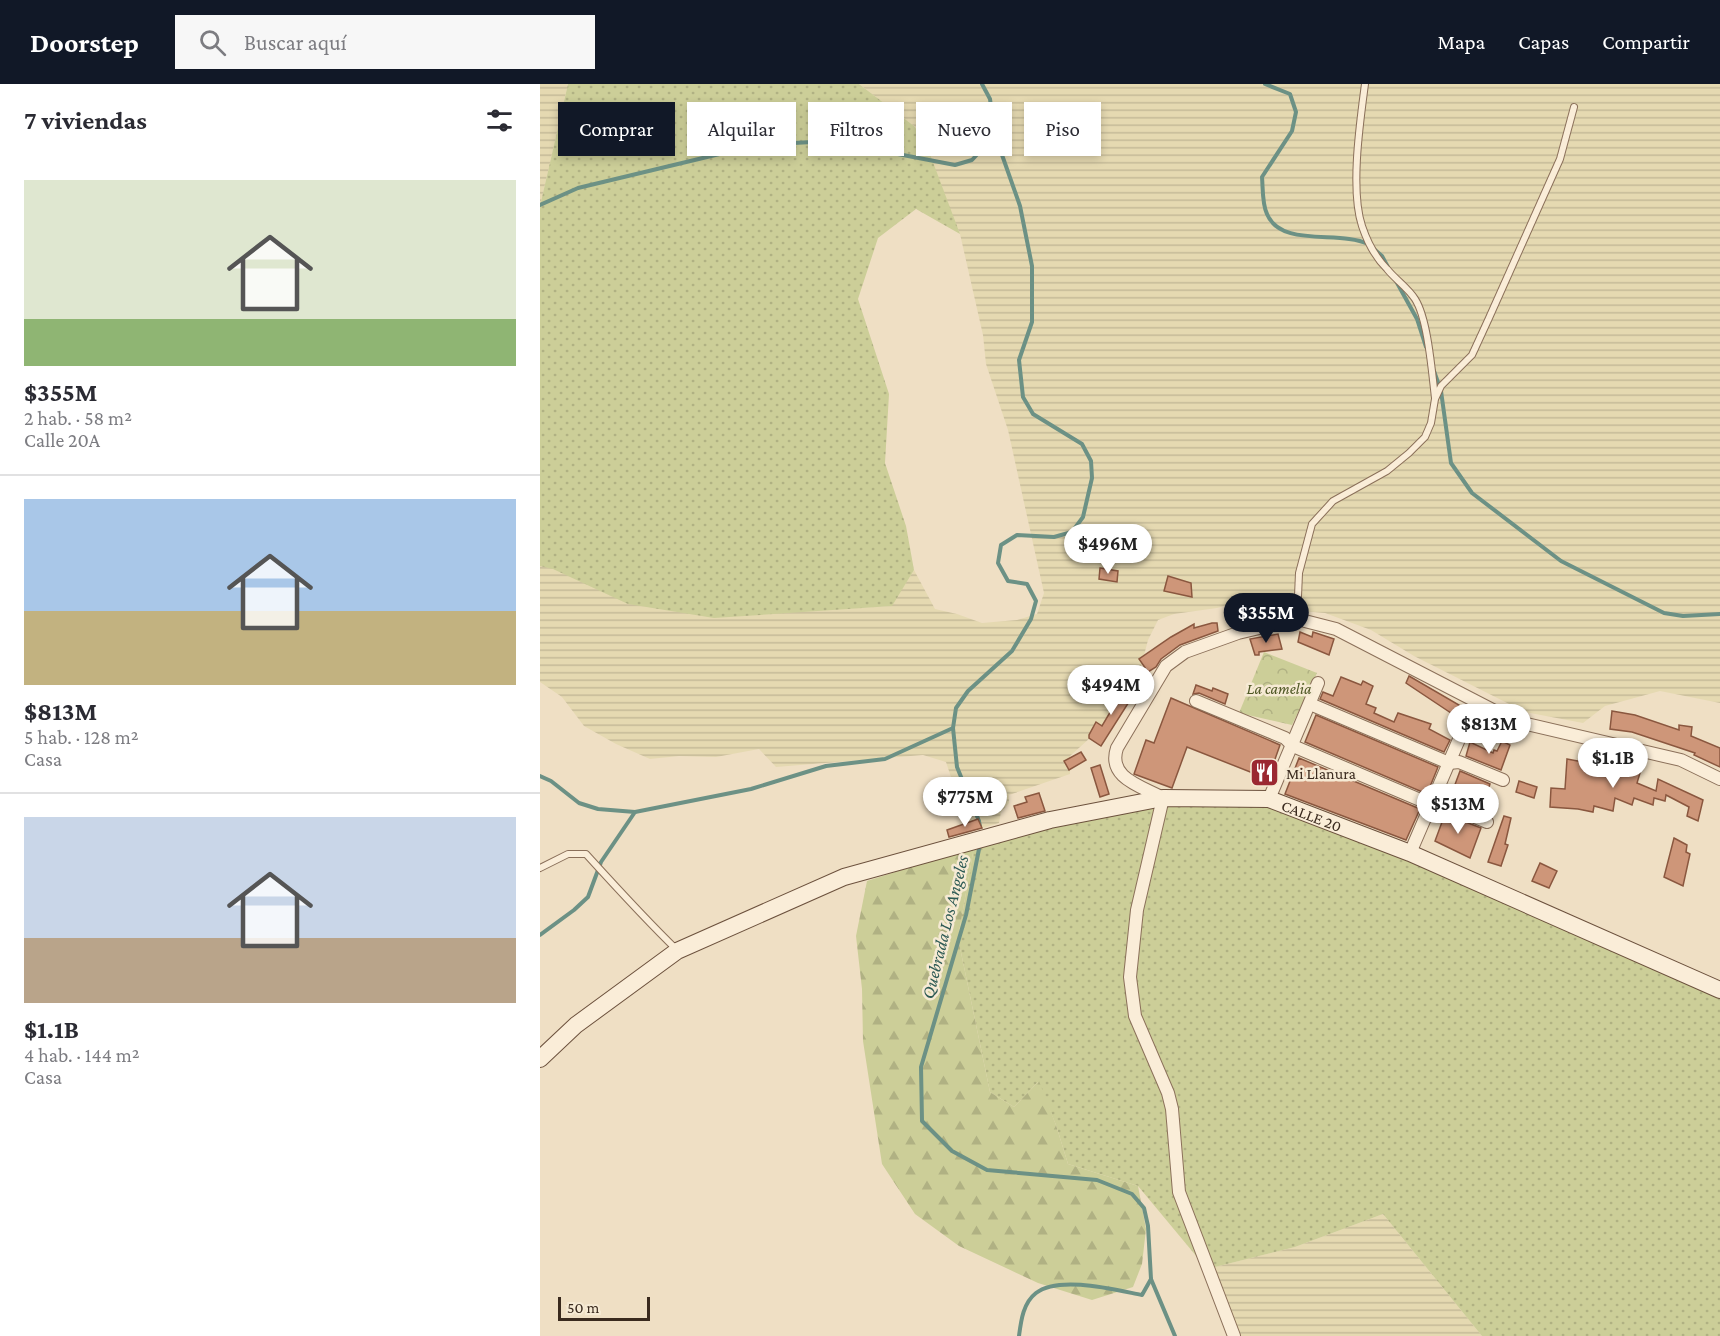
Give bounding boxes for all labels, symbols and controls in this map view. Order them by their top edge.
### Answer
search box [175,15,595,69]
icon: search [196,26,229,59]
text: Doorstep [30,27,139,58]
text: Buscar aquí [244,30,346,55]
text: Mapa [1437,30,1485,54]
text: Capas [1518,30,1569,54]
text: Compartir [1602,30,1690,54]
chip: Comprar [558,102,675,156]
chip: Alquilar [687,102,796,156]
chip: Filtros [808,102,904,156]
chip: Nuevo [916,102,1012,156]
chip: Piso [1024,102,1101,156]
icon: filters [483,104,516,137]
text: 7 viviendas [24,106,147,135]
icon: home [216,219,324,327]
text: $355M [24,378,97,407]
text: 2 hab. · 58 m² [24,407,132,429]
text: Calle 20A [24,429,100,451]
pin: $496M [1066,524,1150,575]
text: $496M [1078,532,1138,554]
icon: home [216,538,324,646]
pin: $355M [1224,593,1308,644]
text: $355M [1238,601,1294,623]
pin: $494M [1069,665,1153,716]
text: $494M [1081,673,1141,695]
park label: La camelia [1246,680,1312,697]
text: $813M [24,697,97,726]
pin: $813M [1447,704,1531,755]
text: $813M [1461,712,1517,734]
text: 5 hab. · 128 m² [24,726,139,748]
pin: $1.1B [1571,738,1655,789]
text: $1.1B [1592,746,1634,768]
text: Casa [24,748,62,770]
restaurant icon: Mi Llanura [1249,757,1281,789]
place label: Mi Llanura [1286,765,1357,782]
pin: $775M [923,777,1007,828]
pin: $513M [1416,784,1500,835]
text: $775M [937,785,993,807]
text: $513M [1431,792,1485,814]
street label: CALLE 20 [1279,797,1344,835]
water label: Quebrada Los Angeles [918,853,973,1001]
icon: home [216,856,324,964]
text: $1.1B [24,1015,79,1044]
text: 4 hab. · 144 m² [24,1044,140,1066]
text: Casa [24,1066,62,1088]
scale bar [558,1294,650,1322]
text: 50 m [567,1299,599,1316]

